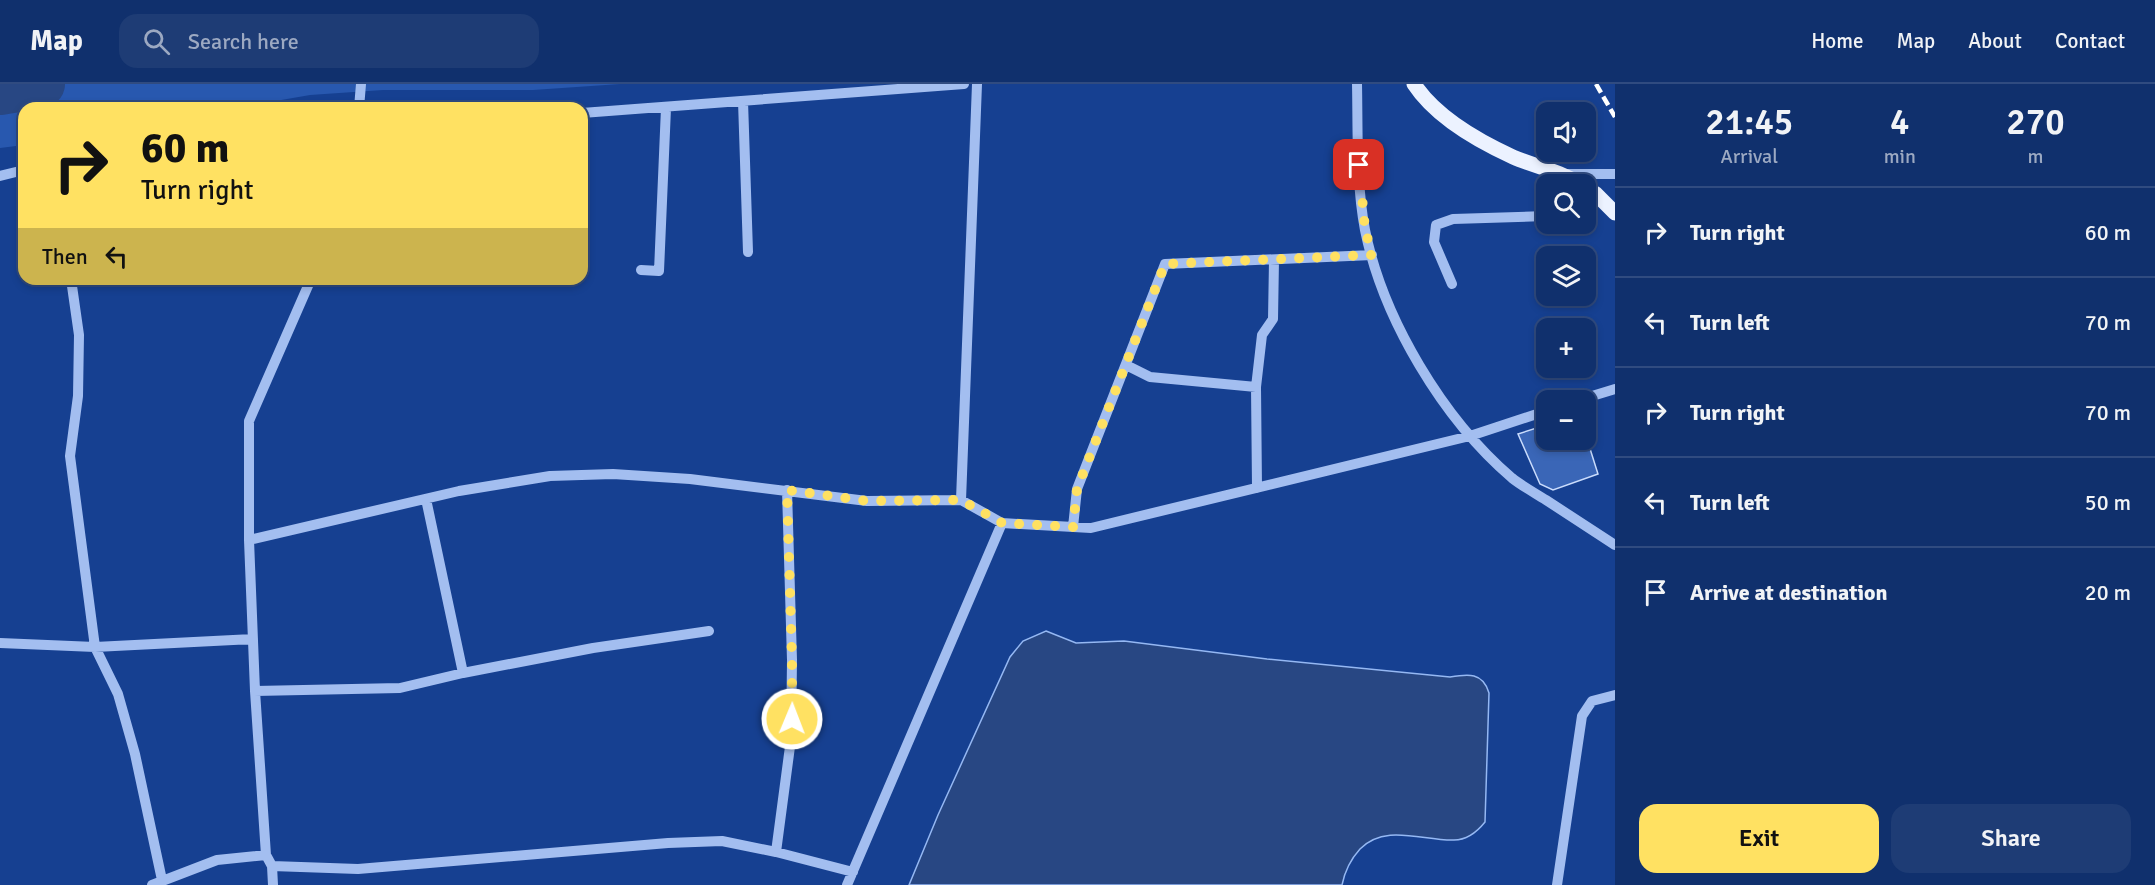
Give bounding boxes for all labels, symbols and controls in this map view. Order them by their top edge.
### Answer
search box [119,14,539,68]
text: Map [30,24,83,58]
icon: search [140,25,173,58]
text: Search here [188,28,299,55]
text: Home [1811,28,1864,54]
text: Map [1897,28,1935,54]
text: About [1968,28,2022,54]
text: Contact [2055,28,2125,54]
text: 21:45 [1705,100,1793,145]
text: 4 [1890,100,1910,145]
text: 270 [2006,100,2065,145]
map controls [1536,102,1596,450]
button: sound [1536,102,1596,162]
text: 60 m [141,123,230,174]
icon: right [42,126,120,204]
pin [1333,139,1384,190]
text: Arrival [1721,144,1778,169]
text: min [1884,144,1916,169]
text: m [2027,144,2043,169]
icon: arrive [1342,148,1375,181]
text: Turn right [141,174,254,207]
button: search [1536,174,1596,234]
icon: right [1639,216,1672,249]
text: Turn right [1690,219,1785,246]
text: 60 m [2085,219,2131,246]
icon: left [100,240,133,273]
text: Then [42,243,88,270]
button: layers [1536,246,1596,306]
icon: left [1639,306,1672,339]
text: Turn left [1690,309,1770,336]
text: 70 m [2085,309,2131,336]
button: + [1536,318,1596,378]
button: − [1536,390,1596,450]
icon: right [1639,396,1672,429]
text: Turn right [1690,399,1785,426]
text: 70 m [2085,399,2131,426]
icon: left [1639,486,1672,519]
text: Turn left [1690,489,1770,516]
text: 50 m [2085,489,2131,516]
icon: arrive [1639,576,1672,609]
text: Arrive at destination [1690,579,1887,606]
text: 20 m [2085,579,2131,606]
position arrow [760,687,824,751]
button: Exit [1639,804,1879,873]
button: Share [1891,804,2131,873]

